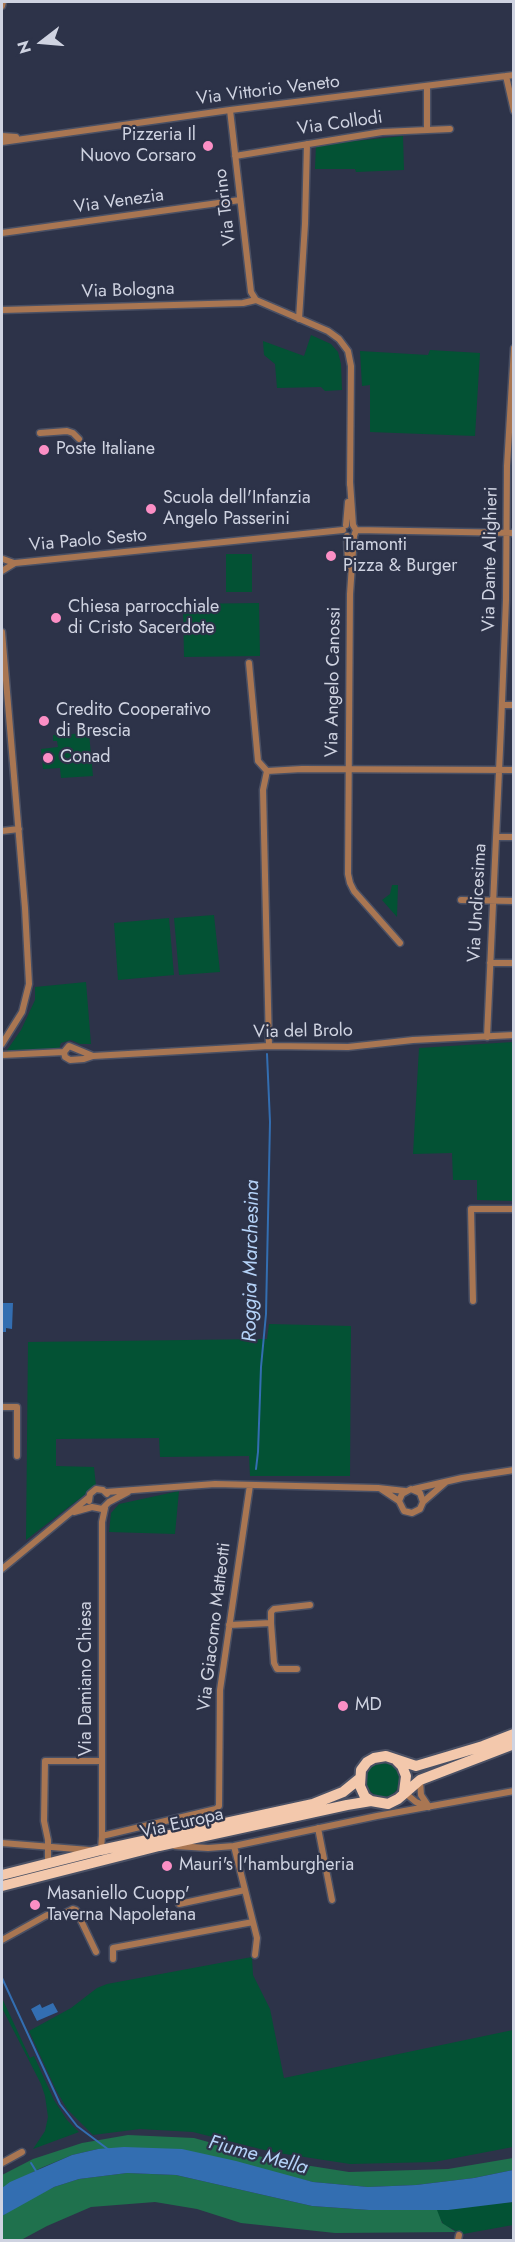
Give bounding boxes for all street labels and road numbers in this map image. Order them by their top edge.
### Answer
street label: Via Vittorio Veneto [195,71,341,111]
street label: Via Collodi [296,107,384,141]
street label: Via Torino [211,167,241,247]
street label: Via Venezia [73,185,165,219]
street label: Via Bologna [81,279,175,303]
street label: Via Dante Alighieri [479,486,503,632]
street label: Via Paolo Sesto [28,525,148,557]
street label: Via Angelo Canossi [322,607,346,757]
street label: Via Undicesima [464,843,492,963]
street label: Via del Brolo [253,1020,353,1044]
street label: Via Giacomo Matteotti [194,1541,236,1713]
street label: Via Damiano Chiesa [76,1601,98,1757]
street label: Via Europa [138,1804,226,1844]

